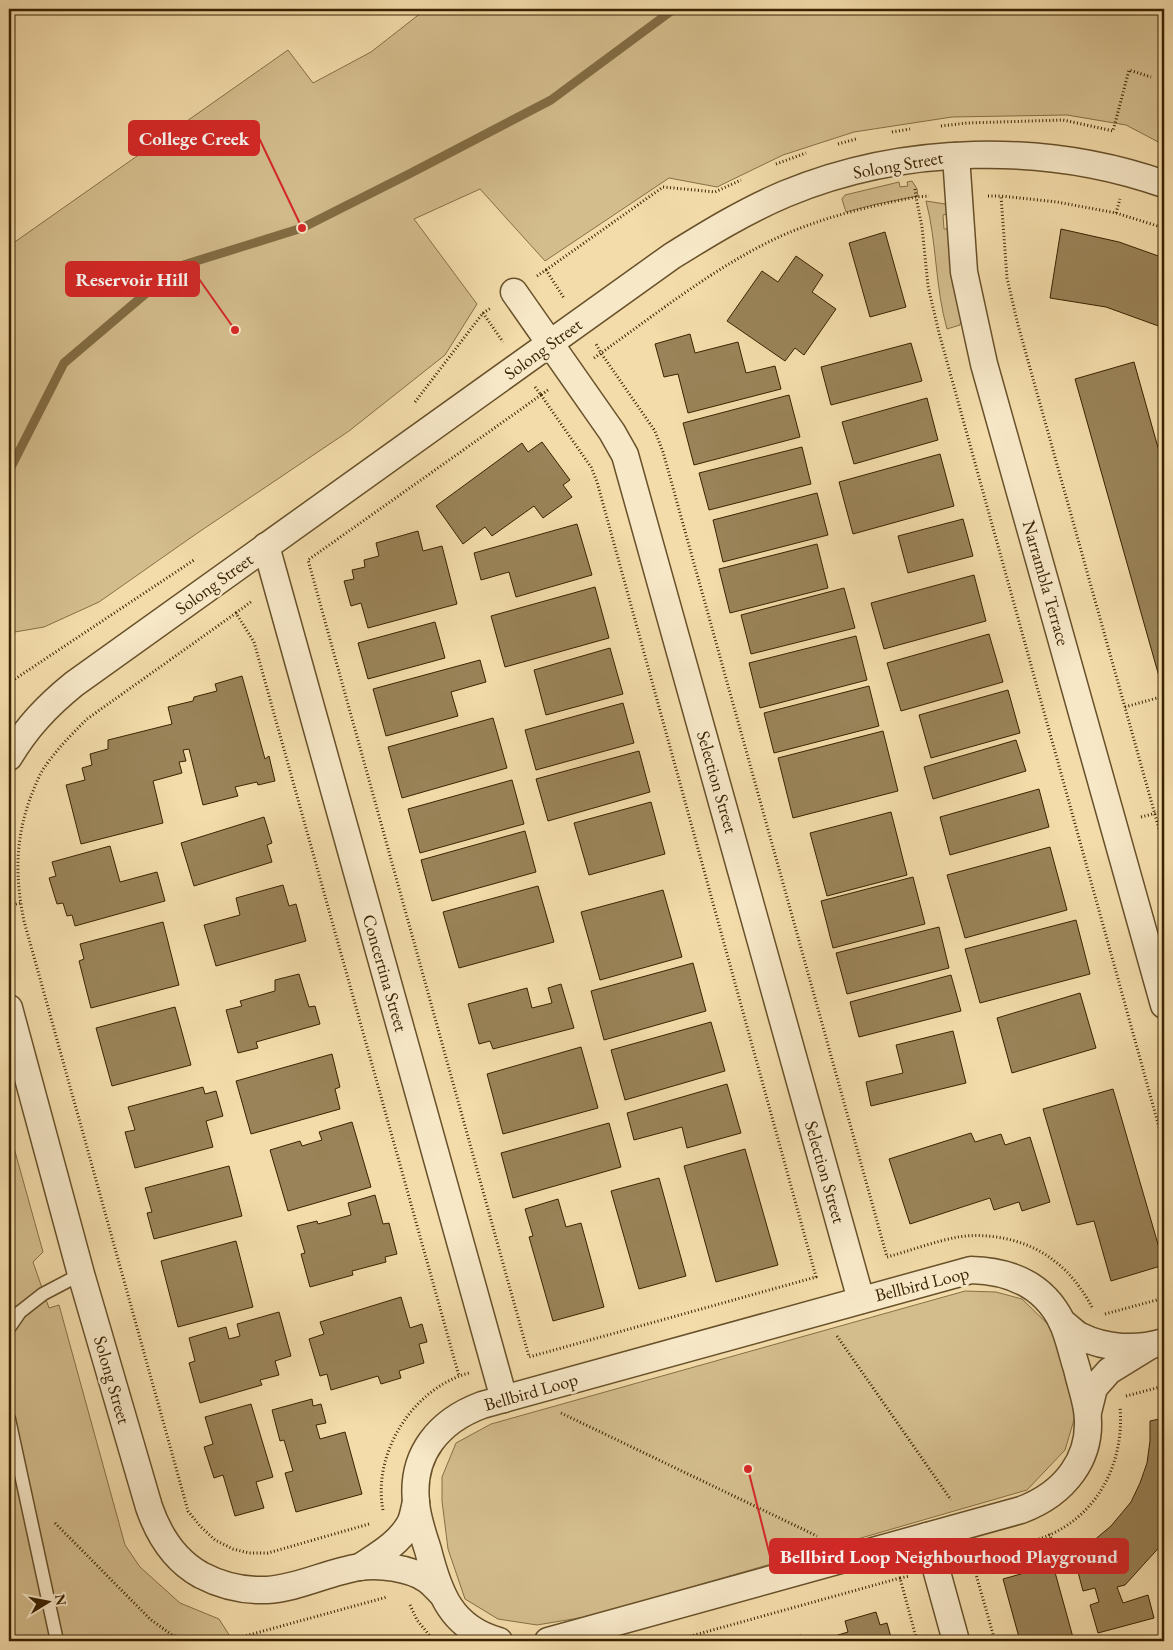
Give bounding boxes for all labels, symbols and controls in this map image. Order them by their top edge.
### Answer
callout: College Creek [129,121,259,155]
text: College Creek [139,126,250,151]
street label: Solong Street [851,145,945,184]
callout: Reservoir Hill [66,262,199,296]
text: Reservoir Hill [75,267,189,292]
street label: Solong Street [499,312,586,385]
street label: Narrambla Terrace [1018,518,1075,648]
street label: Solong Street [170,547,257,620]
street label: Selection Street [692,728,743,836]
street label: Concertina Street [358,911,413,1035]
street label: Selection Street [800,1118,851,1226]
street label: Bellbird Loop [872,1261,971,1306]
street label: Solong Street [89,1333,136,1427]
street label: Bellbird Loop [481,1367,580,1416]
callout: Bellbird Loop Neighbourhood Playground [770,1539,1128,1573]
text: Bellbird Loop Neighbourhood Playground [780,1544,1118,1569]
north arrow [22,1578,72,1628]
text: N [51,1593,71,1608]

